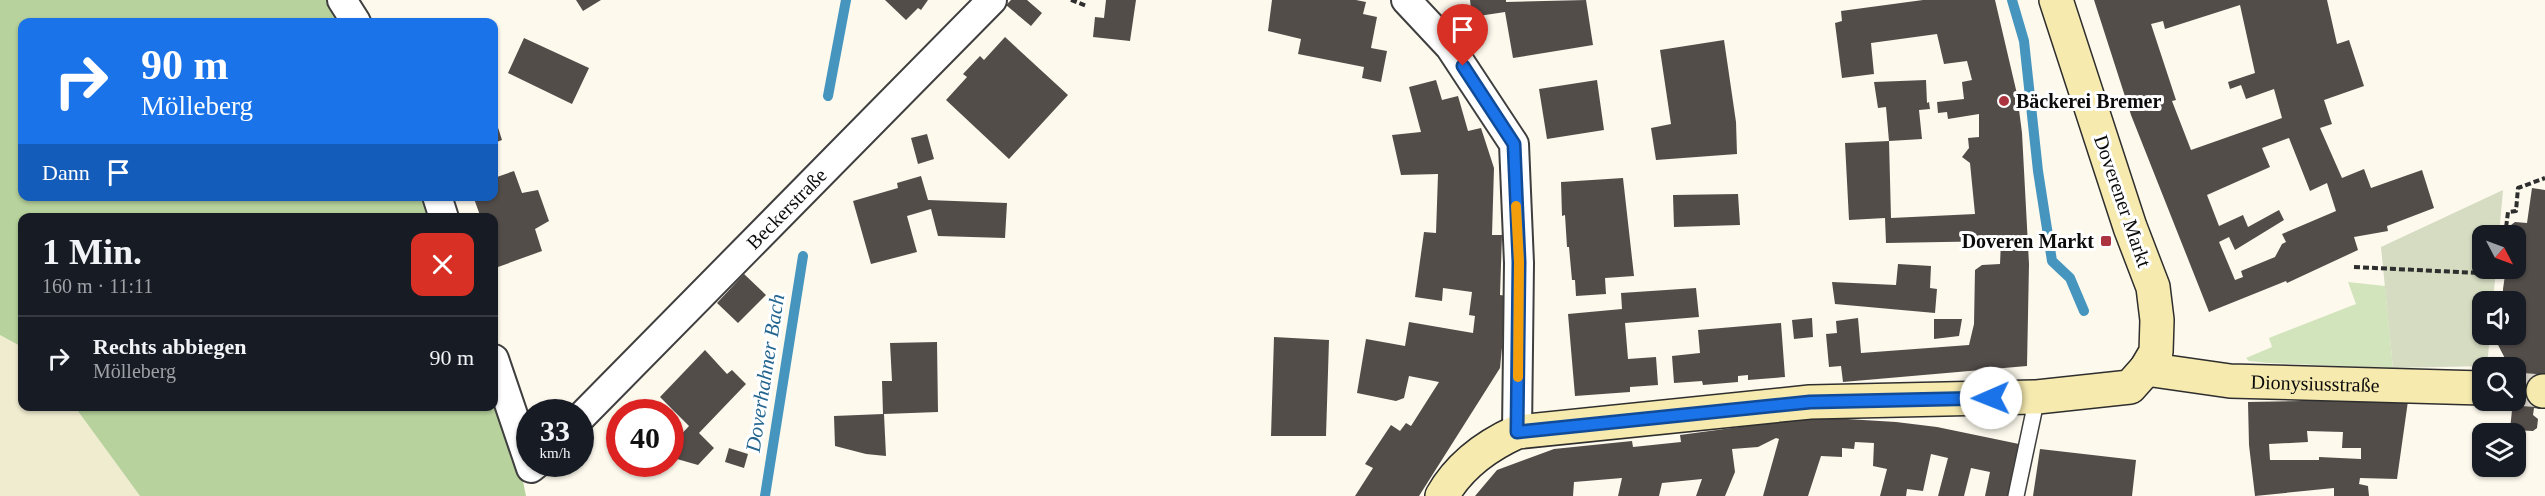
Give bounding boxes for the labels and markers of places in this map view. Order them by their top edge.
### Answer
pin [1437,4,1488,66]
place label: Bäckerei Bremer [2016,90,2161,112]
marker: Bäckerei Bremer [1997,94,2011,108]
place label: Doveren Markt [1962,230,2094,252]
marker: Doveren Markt [2099,234,2113,248]

